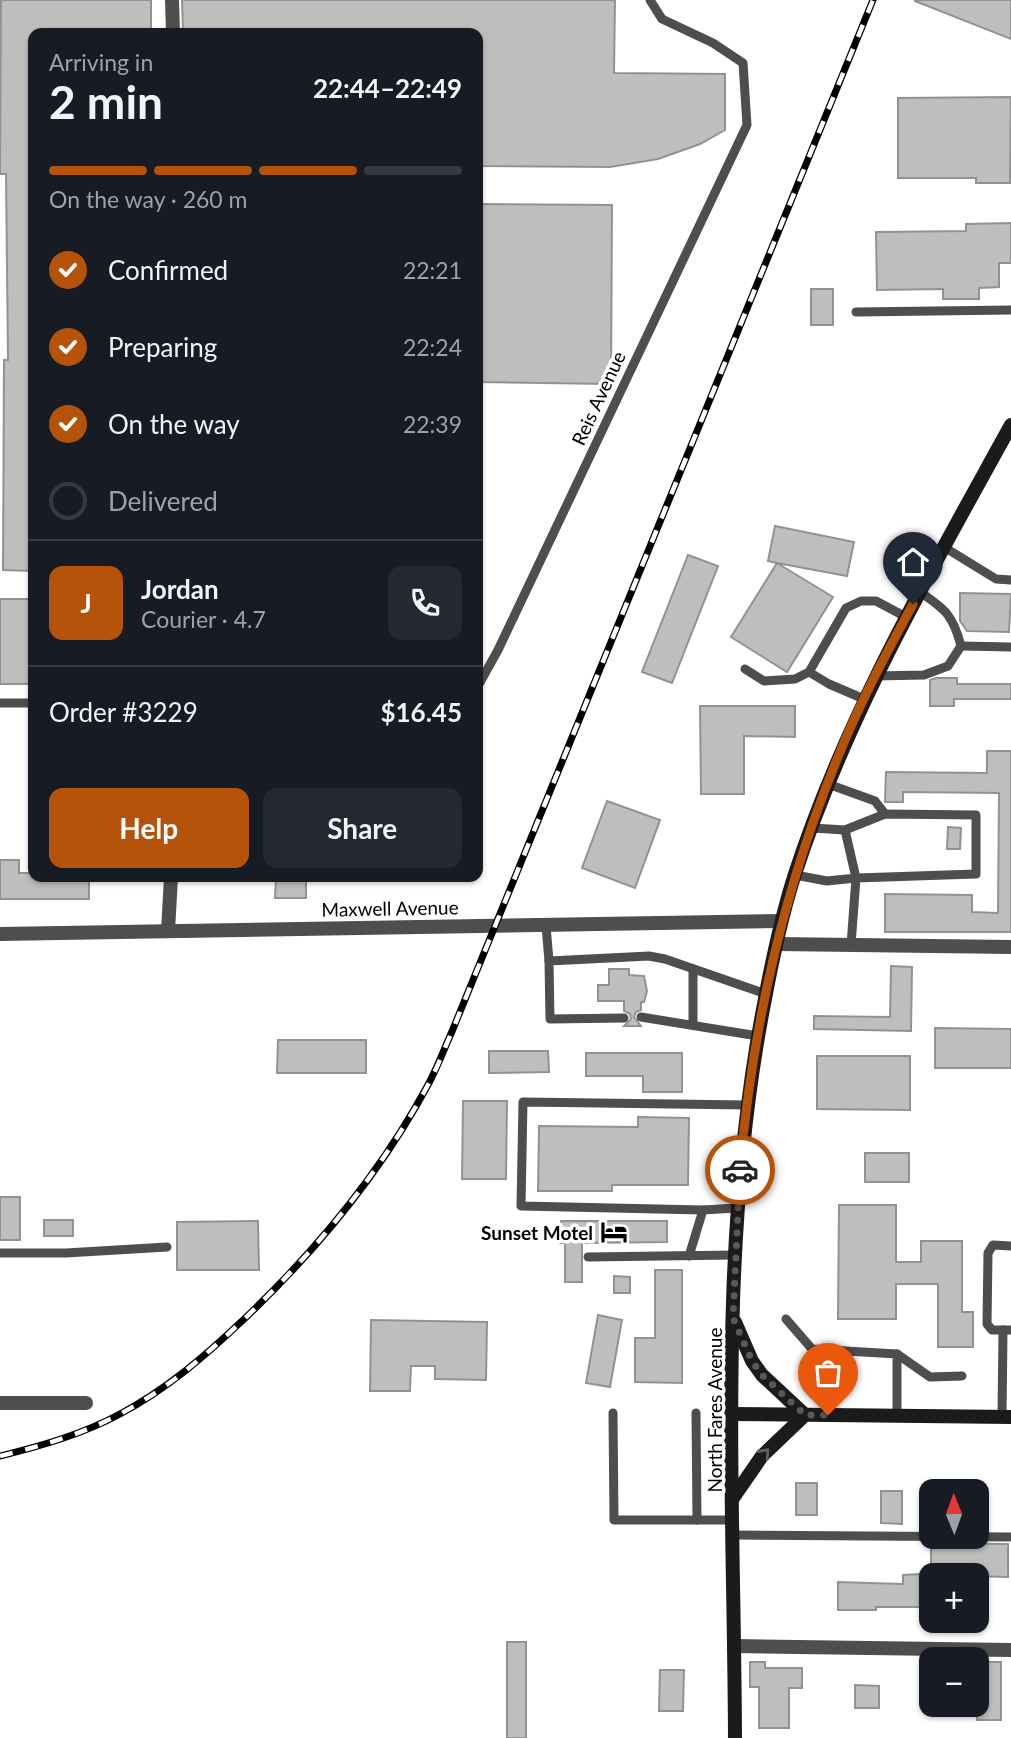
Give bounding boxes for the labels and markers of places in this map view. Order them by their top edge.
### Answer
pin [883,532,943,604]
hotel icon: Sunset Motel [599,1217,629,1247]
place label: Sunset Motel [481,1221,593,1244]
pin [798,1343,858,1415]

